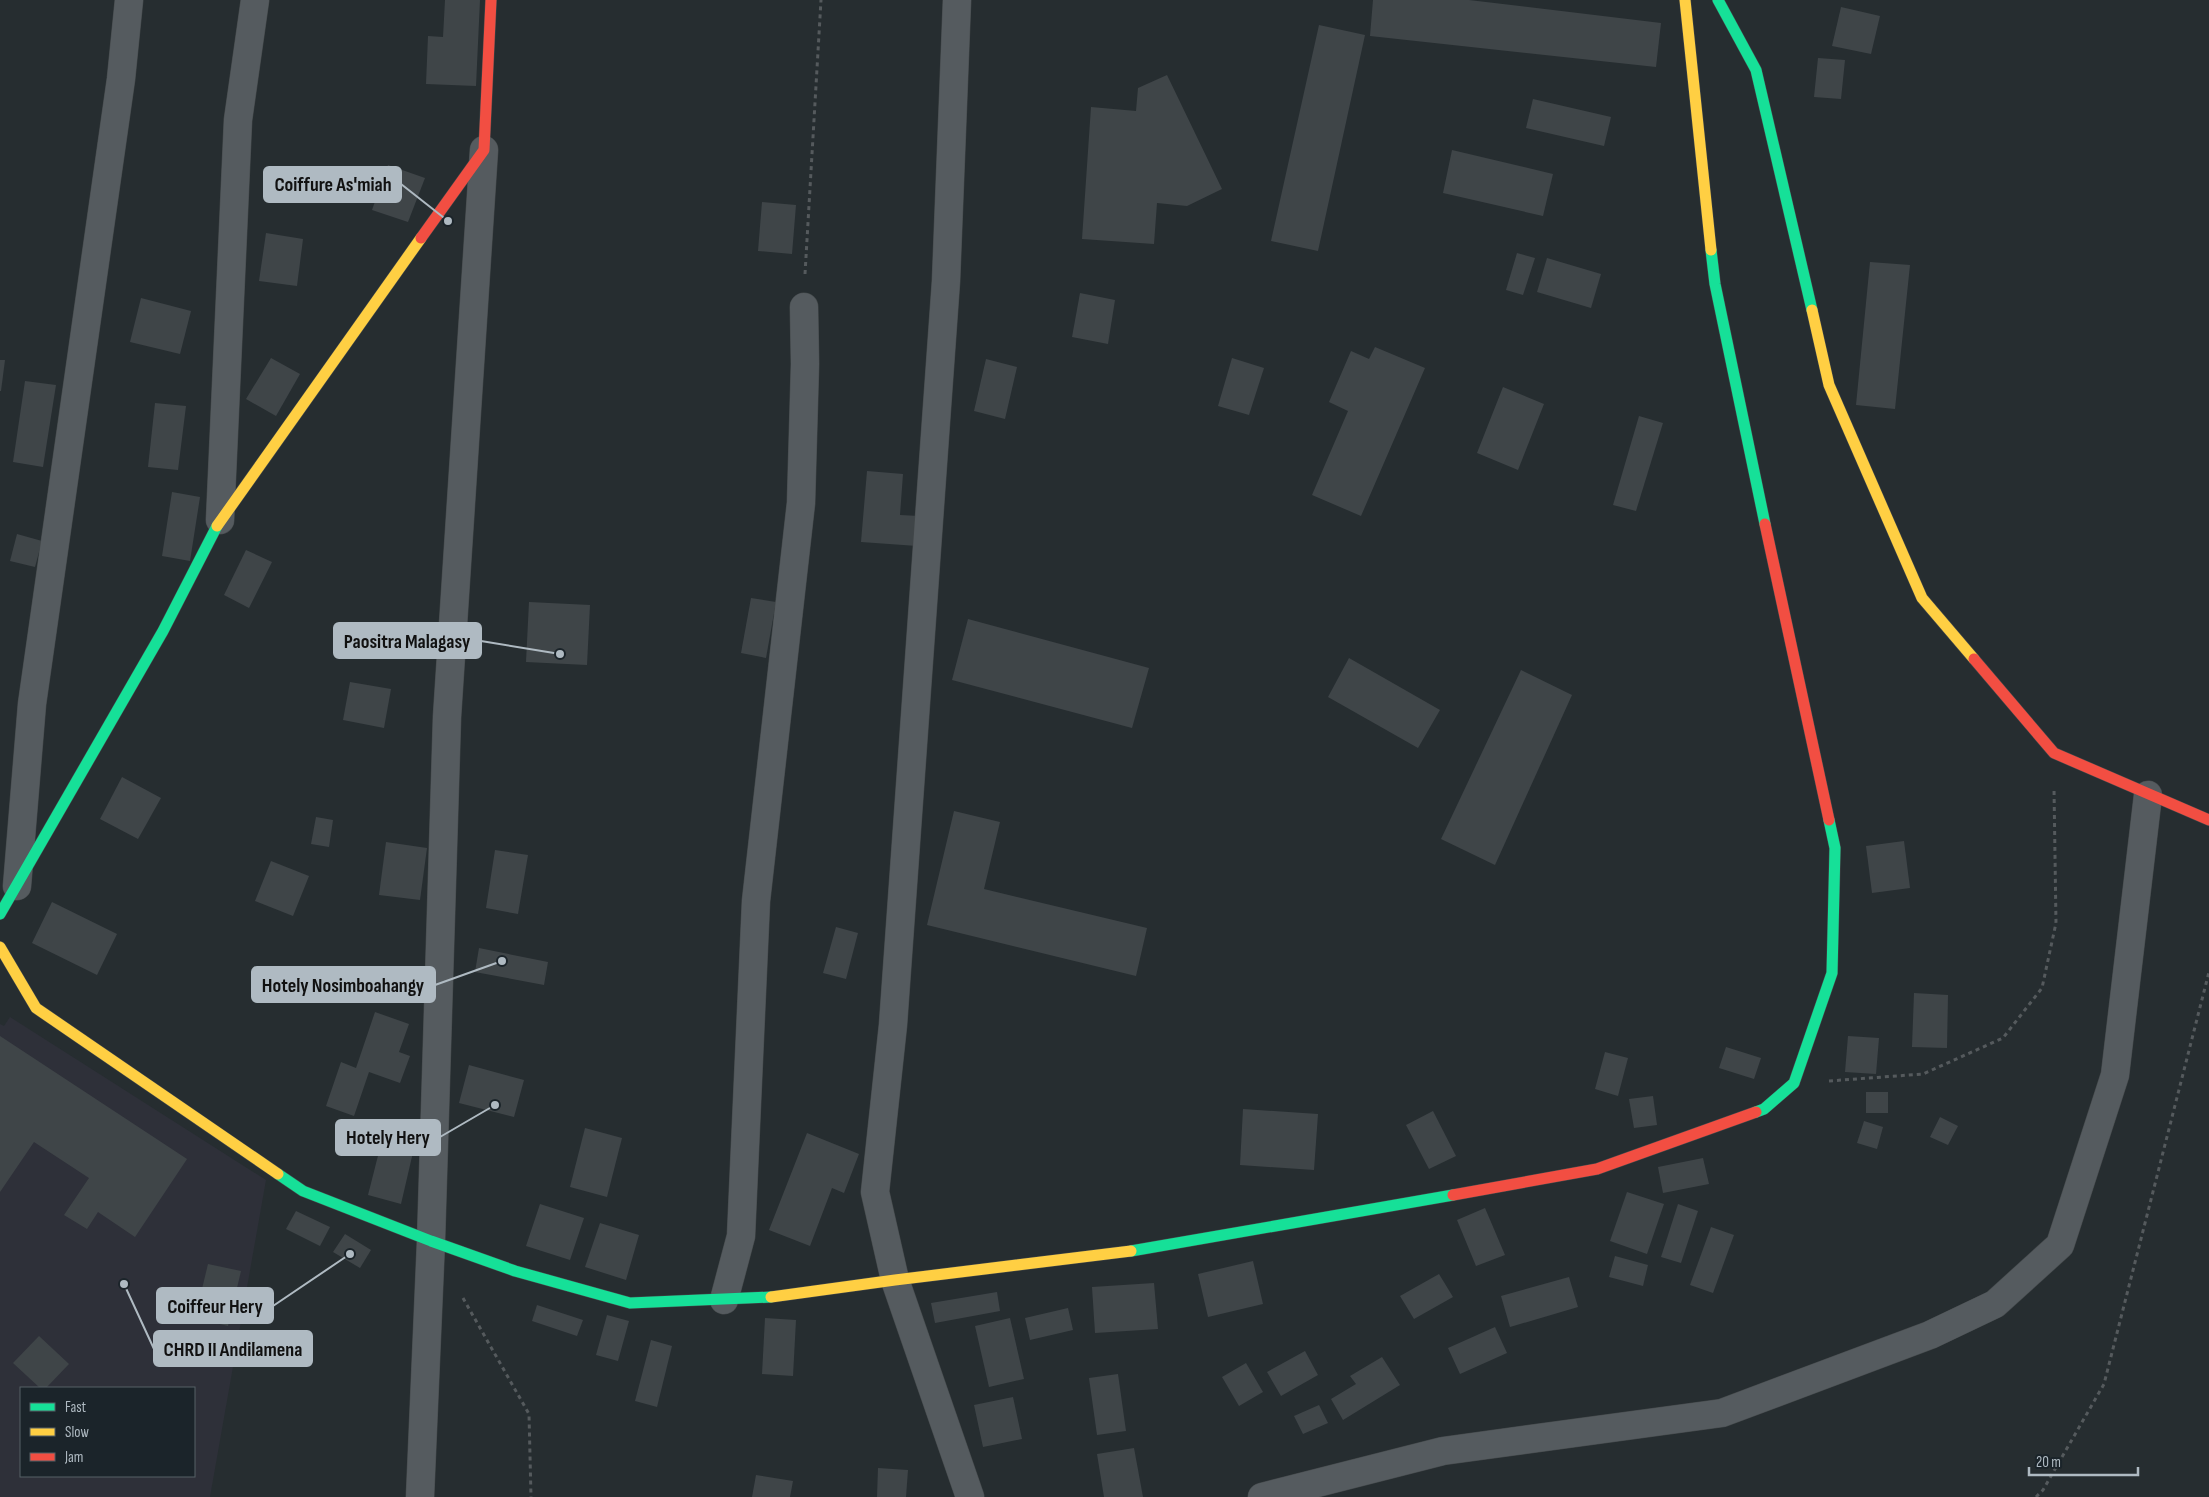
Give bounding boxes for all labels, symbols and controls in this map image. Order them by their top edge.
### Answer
callout: Coiffure As'miah [264,167,401,202]
text: Coiffure As'miah [274,173,392,197]
callout: Paositra Malagasy [334,623,481,658]
text: Paositra Malagasy [344,630,471,654]
callout: Hotely Nosimboahangy [252,967,435,1002]
text: Hotely Nosimboahangy [262,974,425,998]
callout: Hotely Hery [336,1120,440,1155]
text: Hotely Hery [346,1126,431,1150]
callout: Coiffeur Hery [157,1288,273,1323]
text: Coiffeur Hery [167,1295,263,1319]
callout: CHRD II Andilamena [154,1331,312,1366]
text: CHRD II Andilamena [164,1338,302,1362]
legend [20,1387,195,1477]
text: Fast [65,1398,87,1417]
text: Slow [65,1423,89,1442]
scale bar [2029,1444,2138,1476]
text: Jam [64,1448,83,1467]
text: 20 m [2036,1453,2061,1472]

